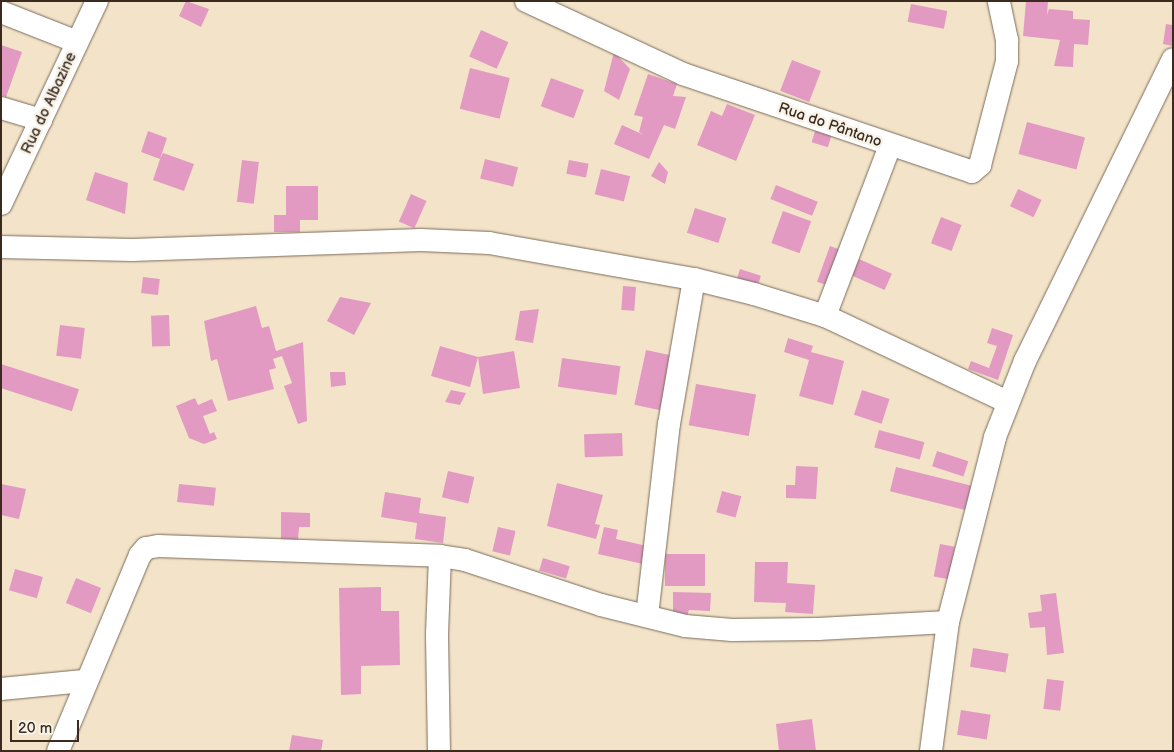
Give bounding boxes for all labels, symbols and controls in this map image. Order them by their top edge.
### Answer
street label: Rua do Albazine [18,49,80,157]
street label: Rua do Pântano [776,99,884,151]
scale bar [12,710,81,742]
text: 20 m [18,719,52,738]

